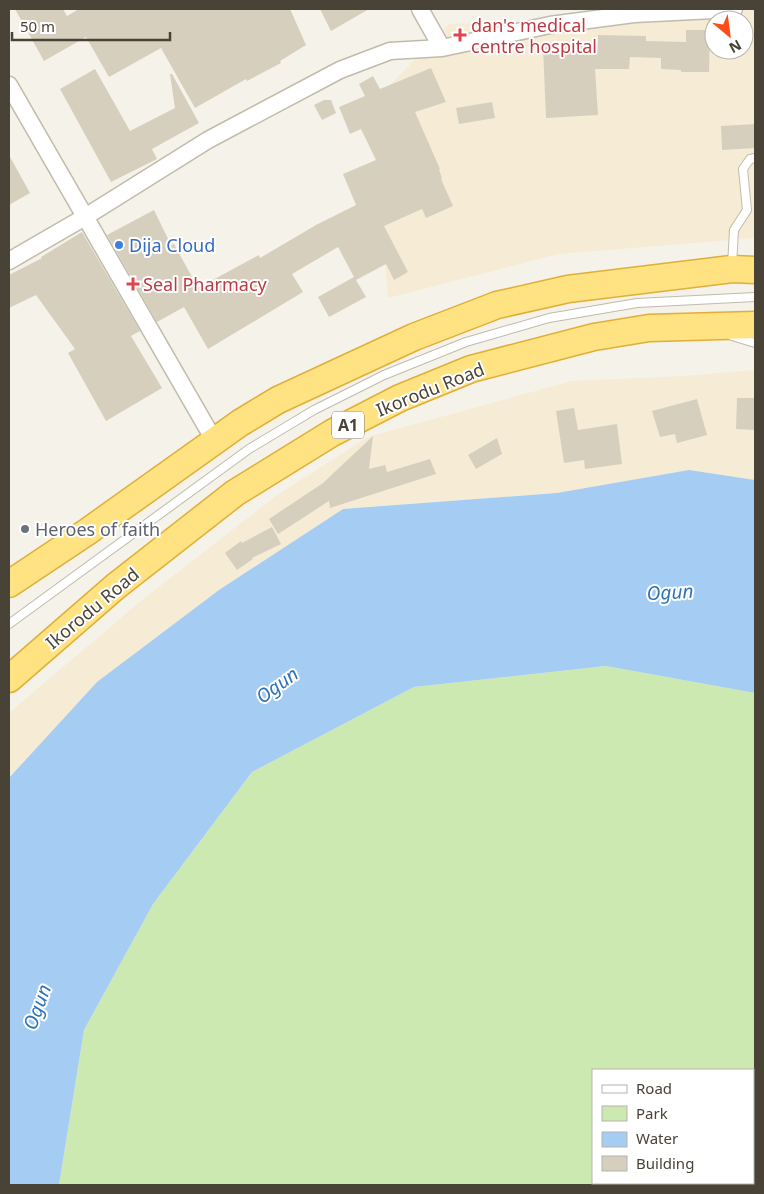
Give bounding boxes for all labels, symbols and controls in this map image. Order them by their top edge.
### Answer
scale bar [12,10,170,42]
north arrow [704,10,754,60]
place label: dan's medical centre hospital [471,13,597,58]
text: 50 m [20,16,55,36]
marker: dan's medical centre hospital [453,28,467,42]
text: N [726,36,745,58]
place label: Dija Cloud [129,233,215,257]
marker: Dija Cloud [113,239,125,251]
place label: Seal Pharmacy [143,272,268,296]
marker: Seal Pharmacy [127,278,139,290]
street label: Ikorodu Road [372,356,488,422]
road number: A1 [332,412,364,438]
place label: Heroes of faith [35,517,160,541]
marker: Heroes of faith [19,523,31,535]
street label: Ikorodu Road [40,562,144,654]
water label: Ogun [646,578,694,606]
water label: Ogun [250,661,304,709]
water label: Ogun [17,981,57,1033]
legend [592,1069,754,1184]
text: Road [636,1078,672,1098]
text: Park [636,1103,668,1123]
text: Water [636,1128,678,1148]
text: Building [636,1153,694,1173]

